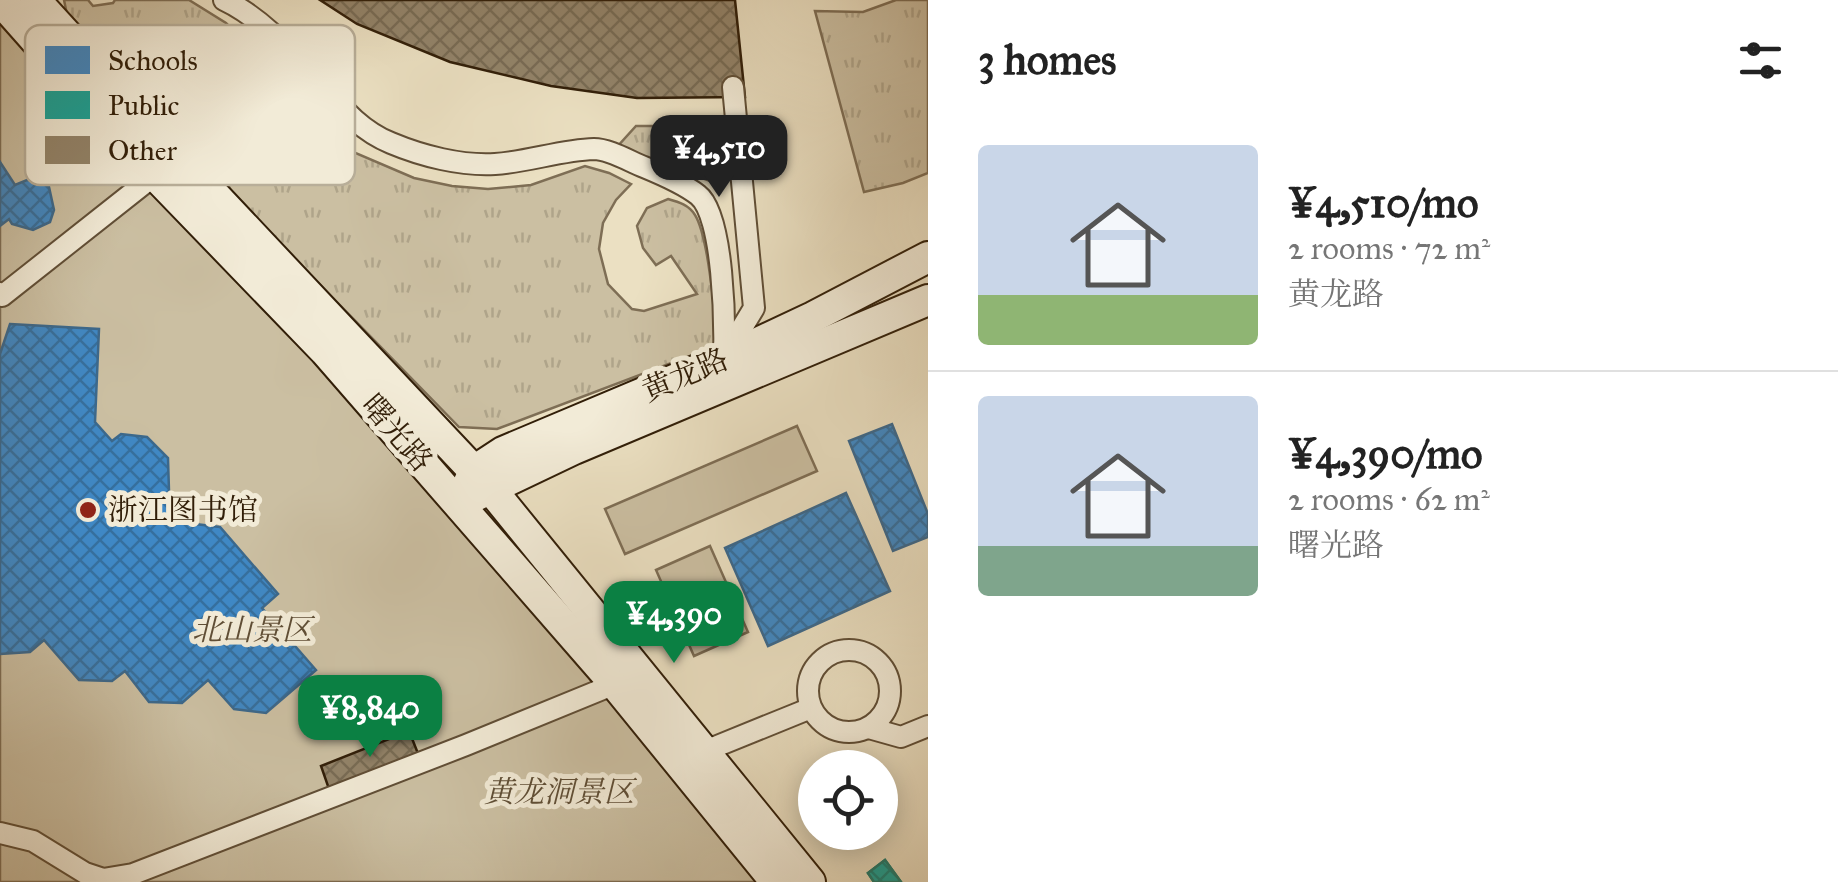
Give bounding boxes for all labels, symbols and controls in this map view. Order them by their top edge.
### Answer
legend [25,25,355,185]
icon: filters [1733,33,1788,88]
text: 3 homes [978,34,1116,86]
text: Schools [108,43,198,78]
text: Public [108,88,179,123]
pin: ¥4,510 [638,115,800,200]
text: ¥4,510 [672,128,766,167]
text: Other [108,133,177,168]
text: ¥4,510/mo [1288,177,1478,229]
icon: home [1058,185,1178,305]
text: 2 rooms · 72 m² [1288,229,1490,268]
text: 黄龙路 [1288,275,1384,314]
street label: 黄龙路 [637,341,733,409]
street label: 曙光路 [354,387,440,479]
text: ¥4,390/mo [1288,428,1483,480]
icon: home [1058,436,1178,556]
text: 2 rooms · 62 m² [1288,480,1490,519]
place label: 浙江图书馆 [108,492,258,528]
marker: 浙江图书馆 [77,499,99,521]
text: 曙光路 [1288,526,1384,565]
pin: ¥4,390 [593,581,755,666]
text: ¥4,390 [626,594,722,633]
park label: 北山景区 [192,612,316,648]
pin: ¥8,840 [289,675,451,760]
text: ¥8,840 [320,688,420,727]
map controls [798,750,898,850]
button: locate [798,750,898,850]
park label: 黄龙洞景区 [484,774,638,810]

